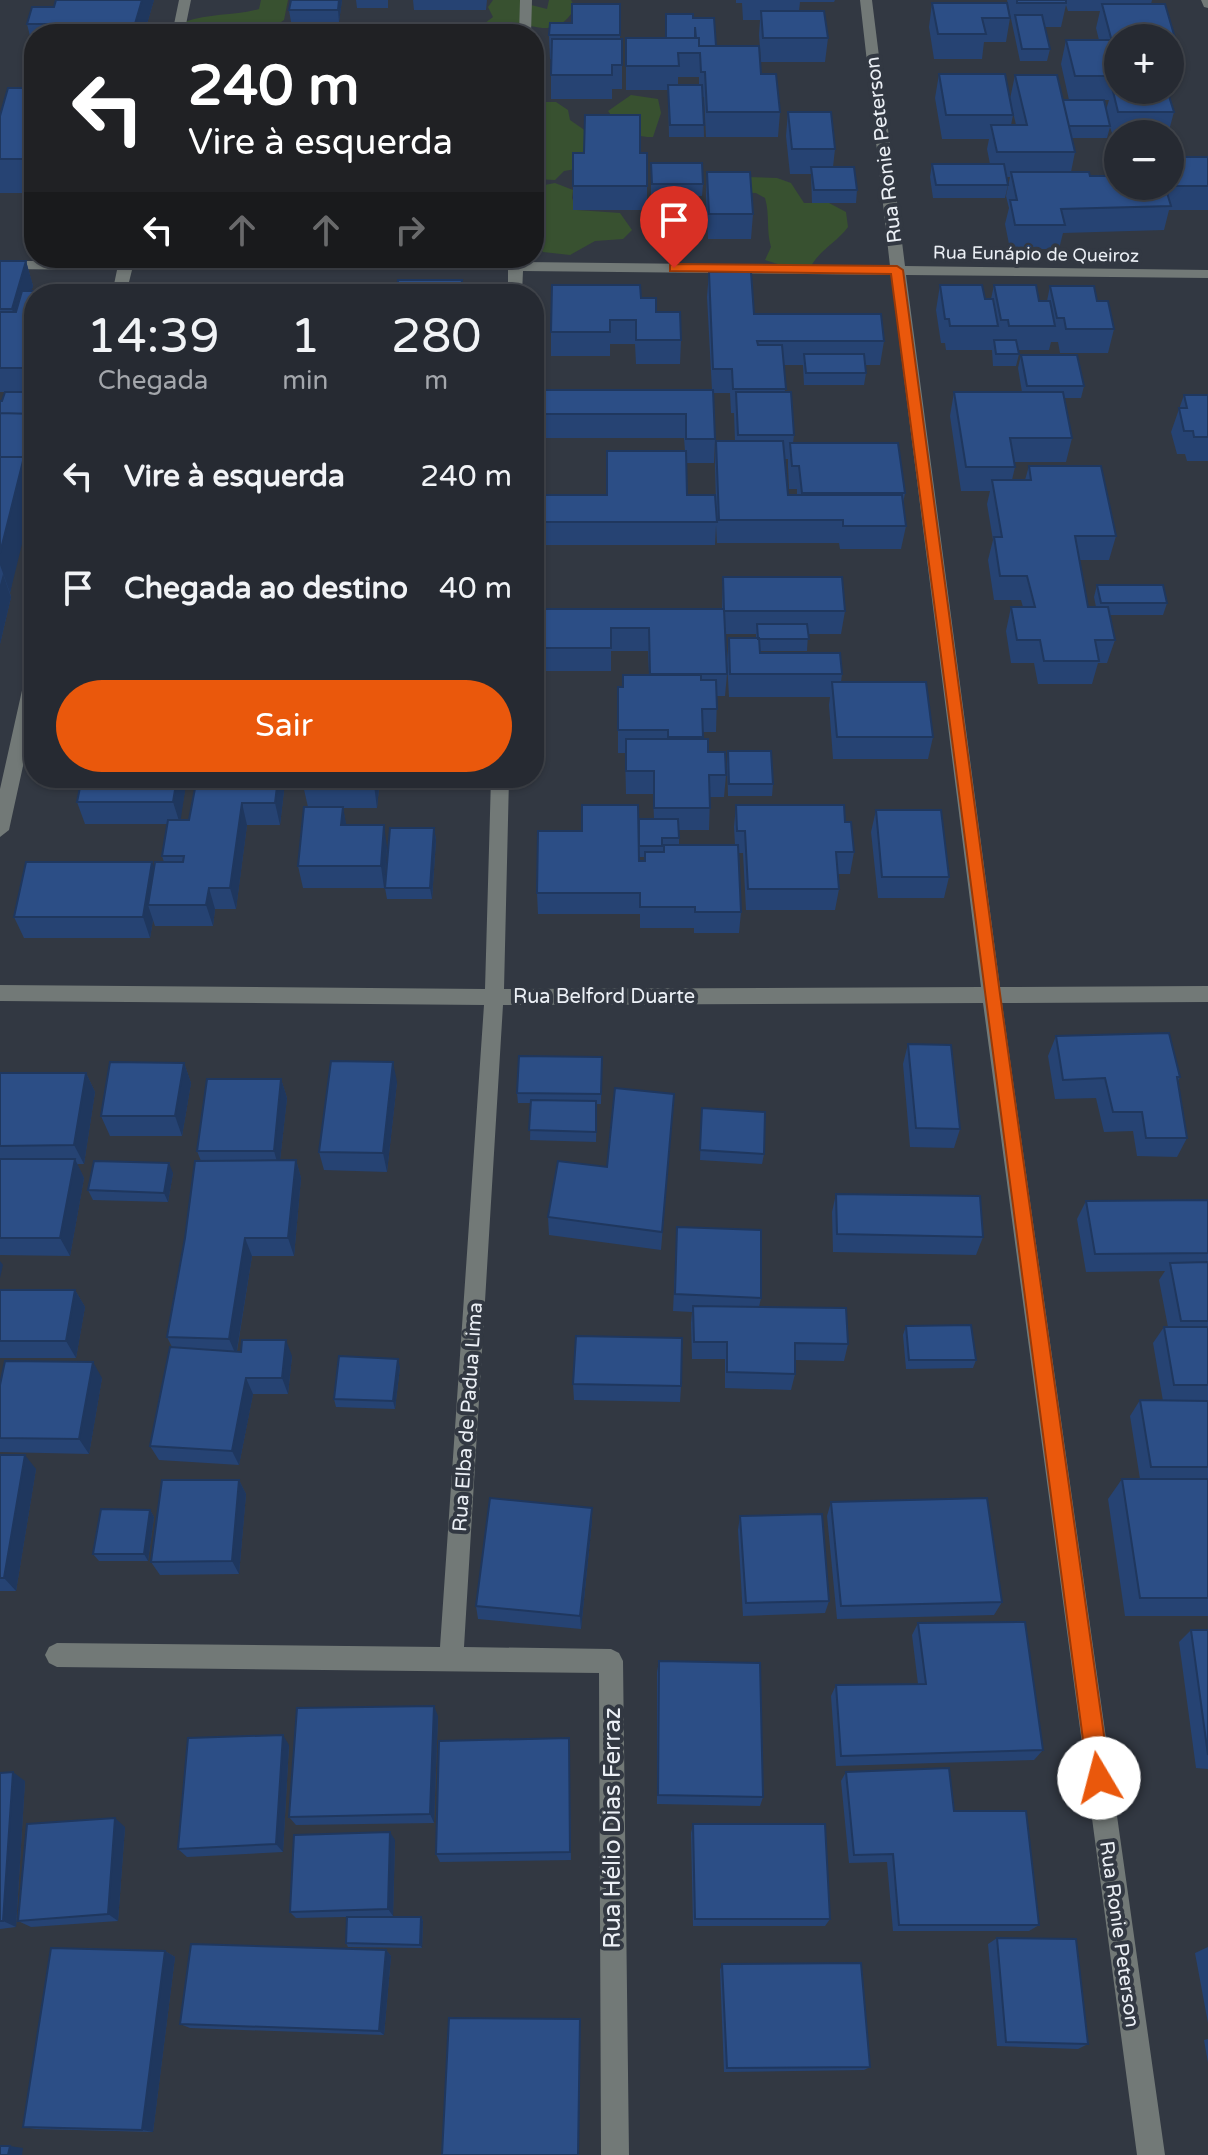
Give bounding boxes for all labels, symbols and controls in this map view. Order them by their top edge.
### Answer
map controls [1104,24,1184,200]
button: + [1104,24,1184,104]
text: 240 m [188,53,359,120]
street label: Rua Ronie Peterson [861,55,907,245]
icon: left [56,56,160,160]
button: − [1104,120,1184,200]
text: Vire à esquerda [188,121,453,164]
pin [640,186,708,268]
icon: arrive [652,198,696,242]
icon: left [136,208,180,252]
icon: ahead [220,208,264,252]
icon: ahead [304,208,348,252]
icon: right [388,208,432,252]
street label: Rua Eunápio de Queiroz [933,241,1139,267]
text: 14:39 [87,308,220,366]
text: 1 [290,308,320,366]
text: 280 [391,308,481,366]
text: Chegada [98,365,208,396]
text: min [282,365,328,396]
text: m [424,365,448,396]
icon: left [56,454,100,498]
text: Vire à esquerda [124,458,345,495]
text: 240 m [420,458,512,495]
icon: arrive [56,566,100,610]
text: Chegada ao destino [124,570,408,607]
text: 40 m [439,570,512,607]
button: Sair [56,680,512,772]
street label: Rua Belford Duarte [513,985,695,1009]
street label: Rua Elba de Padua Lima [448,1301,488,1533]
street label: Rua Hélio Dias Ferraz [598,1707,627,1949]
position arrow [1057,1736,1141,1820]
street label: Rua Ronie Peterson [1094,1839,1144,2029]

